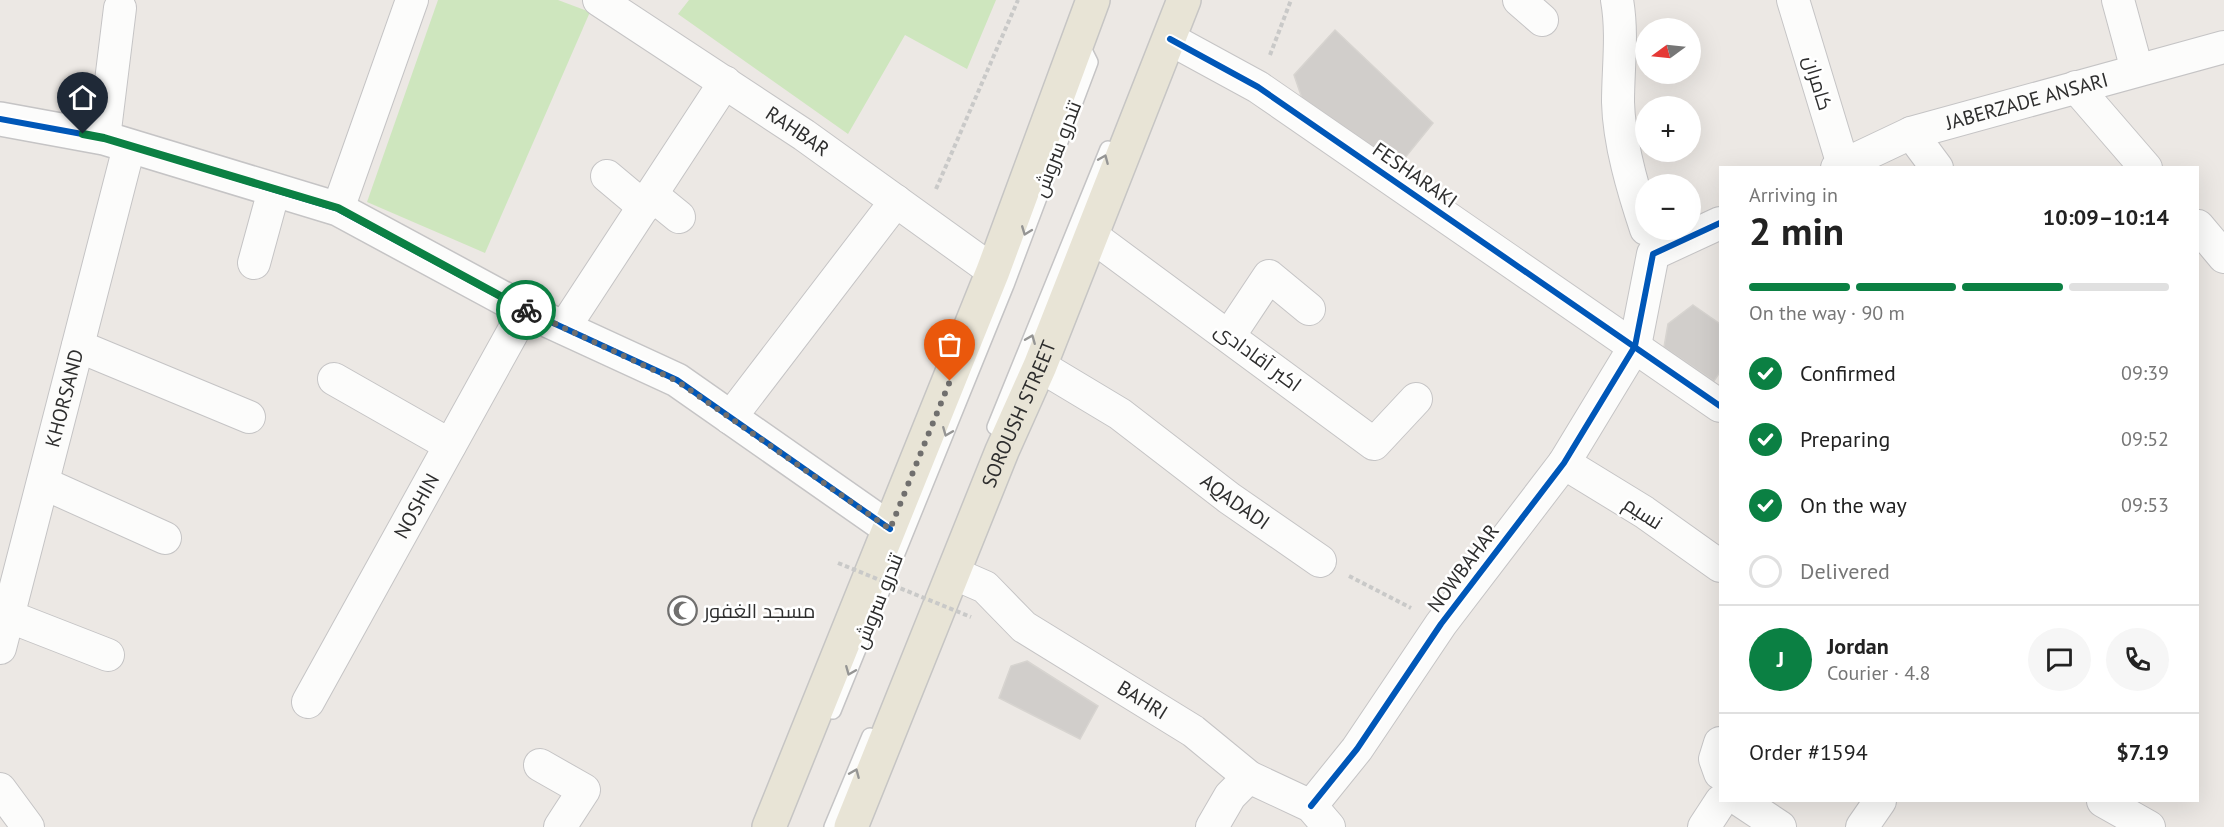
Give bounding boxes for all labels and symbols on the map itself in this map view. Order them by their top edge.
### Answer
north arrow [1635,18,1701,84]
street label: کامران [1797,52,1839,114]
street label: JABERZADE ANSARI [1942,66,2111,136]
pin [57,72,108,134]
street label: تندرو سروش [1027,97,1087,201]
street label: RAHBAR [761,100,835,162]
street label: FESHARAKI [1367,136,1463,214]
one-way arrow [1097,154,1109,165]
one-way arrow [1021,225,1034,235]
courier [496,280,556,340]
street label: اکبر آقادادی [1209,317,1307,397]
pin [924,319,975,381]
one-way arrow [1024,335,1036,346]
street label: SOROUSH STREET [976,337,1062,491]
street label: KHORSAND [39,346,89,450]
one-way arrow [942,425,954,436]
street label: AQADADI [1195,468,1275,535]
street label: NOSHIN [388,469,445,543]
street label: نسیم [1618,491,1668,536]
street label: NOWBAHAR [1421,519,1505,617]
street label: تندرو سروش [847,549,909,653]
mosque icon: مسجد الغفور [667,595,699,627]
place label: مسجد الغفور [703,598,815,624]
one-way arrow [845,664,857,675]
street label: BAHRI [1113,675,1173,725]
one-way arrow [848,768,860,779]

